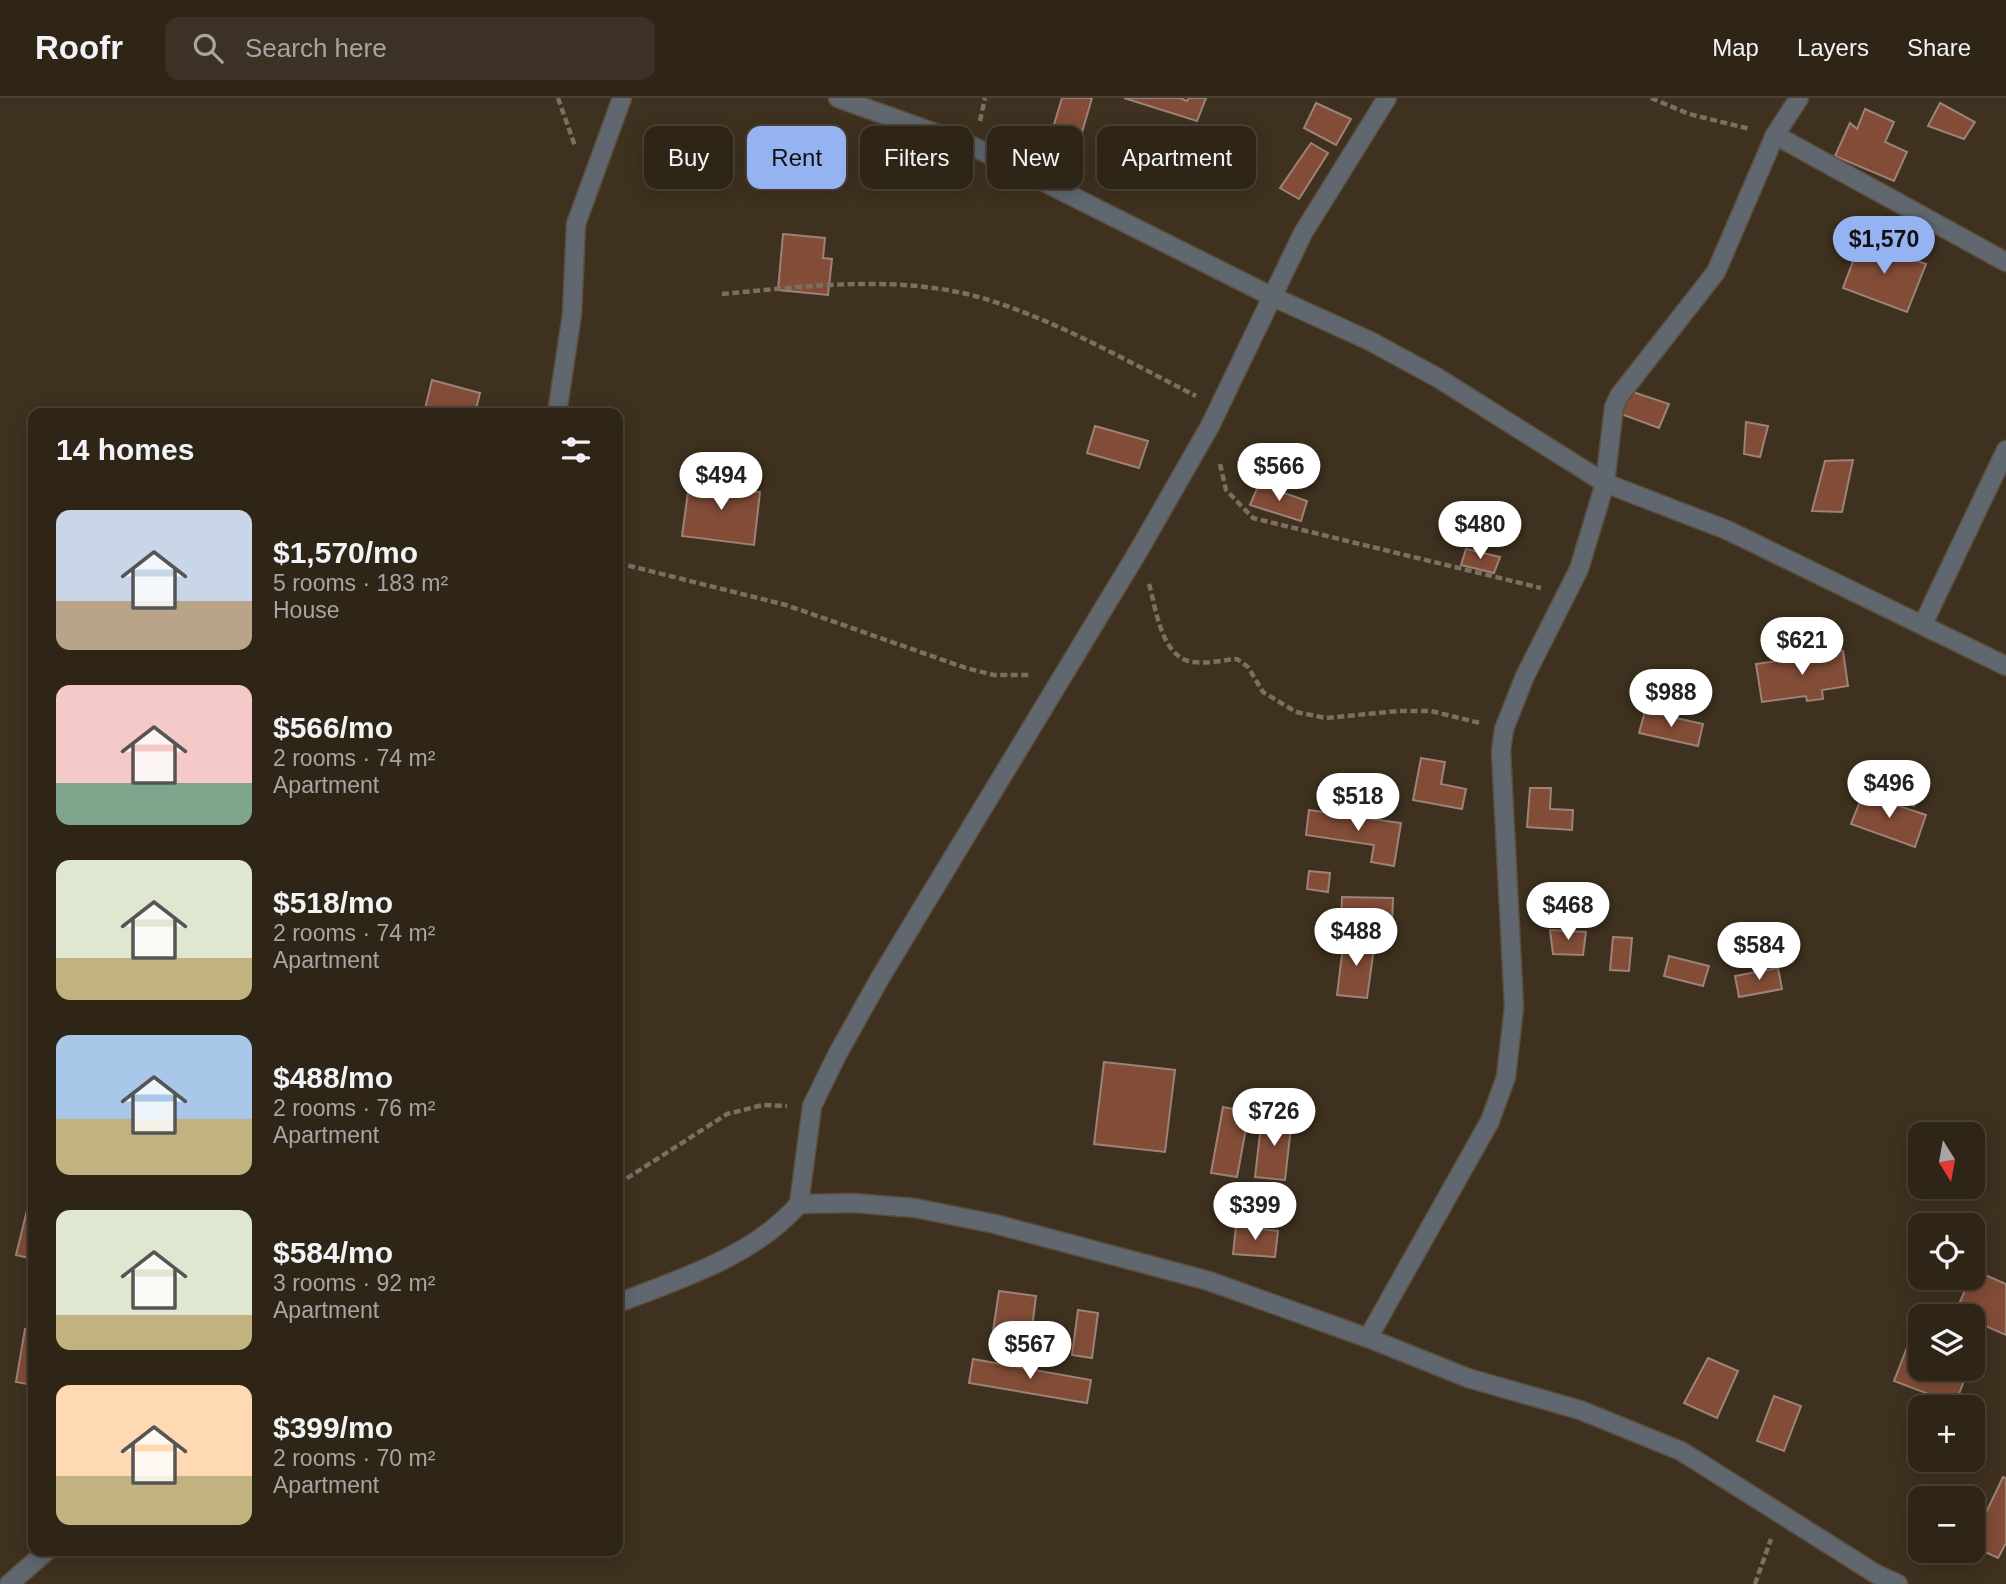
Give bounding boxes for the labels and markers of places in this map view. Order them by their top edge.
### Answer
pin: $1,570 [1827,216,1941,276]
pin: $566 [1238,444,1320,503]
pin: $494 [680,452,762,512]
pin: $480 [1439,502,1521,561]
pin: $621 [1761,618,1843,677]
pin: $988 [1630,670,1712,729]
pin: $496 [1848,760,1930,820]
pin: $518 [1317,774,1399,833]
pin: $468 [1527,882,1609,942]
pin: $488 [1315,908,1397,968]
pin: $584 [1718,922,1800,982]
pin: $726 [1233,1088,1315,1148]
pin: $399 [1214,1182,1296,1242]
pin: $567 [989,1322,1071,1381]

